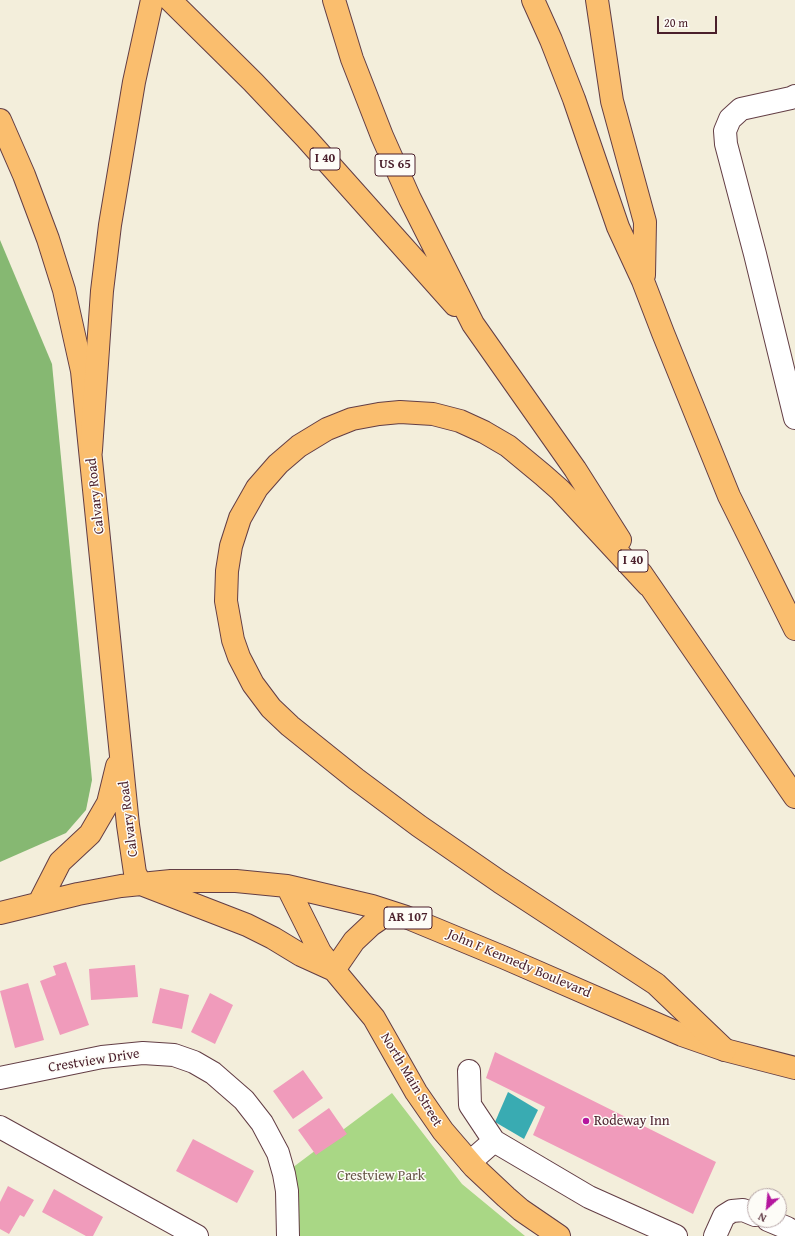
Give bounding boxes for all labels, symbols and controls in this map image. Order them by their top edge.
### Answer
scale bar [659,8,719,34]
text: 20 m [664,14,688,31]
road number: I 40 [310,148,340,170]
road number: US 65 [375,154,415,176]
street label: Calvary Road [84,457,108,535]
road number: I 40 [618,550,648,572]
street label: Calvary Road [116,780,142,858]
road number: AR 107 [384,907,432,929]
street label: John F Kennedy Boulevard [445,926,593,1002]
street label: North Main Street [376,1030,446,1130]
street label: Crestview Drive [47,1045,141,1077]
place label: Rodeway Inn [594,1113,670,1129]
marker: Rodeway Inn [581,1116,591,1126]
park label: Crestview Park [337,1168,425,1184]
north arrow [747,1188,787,1228]
text: N [755,1209,769,1227]

